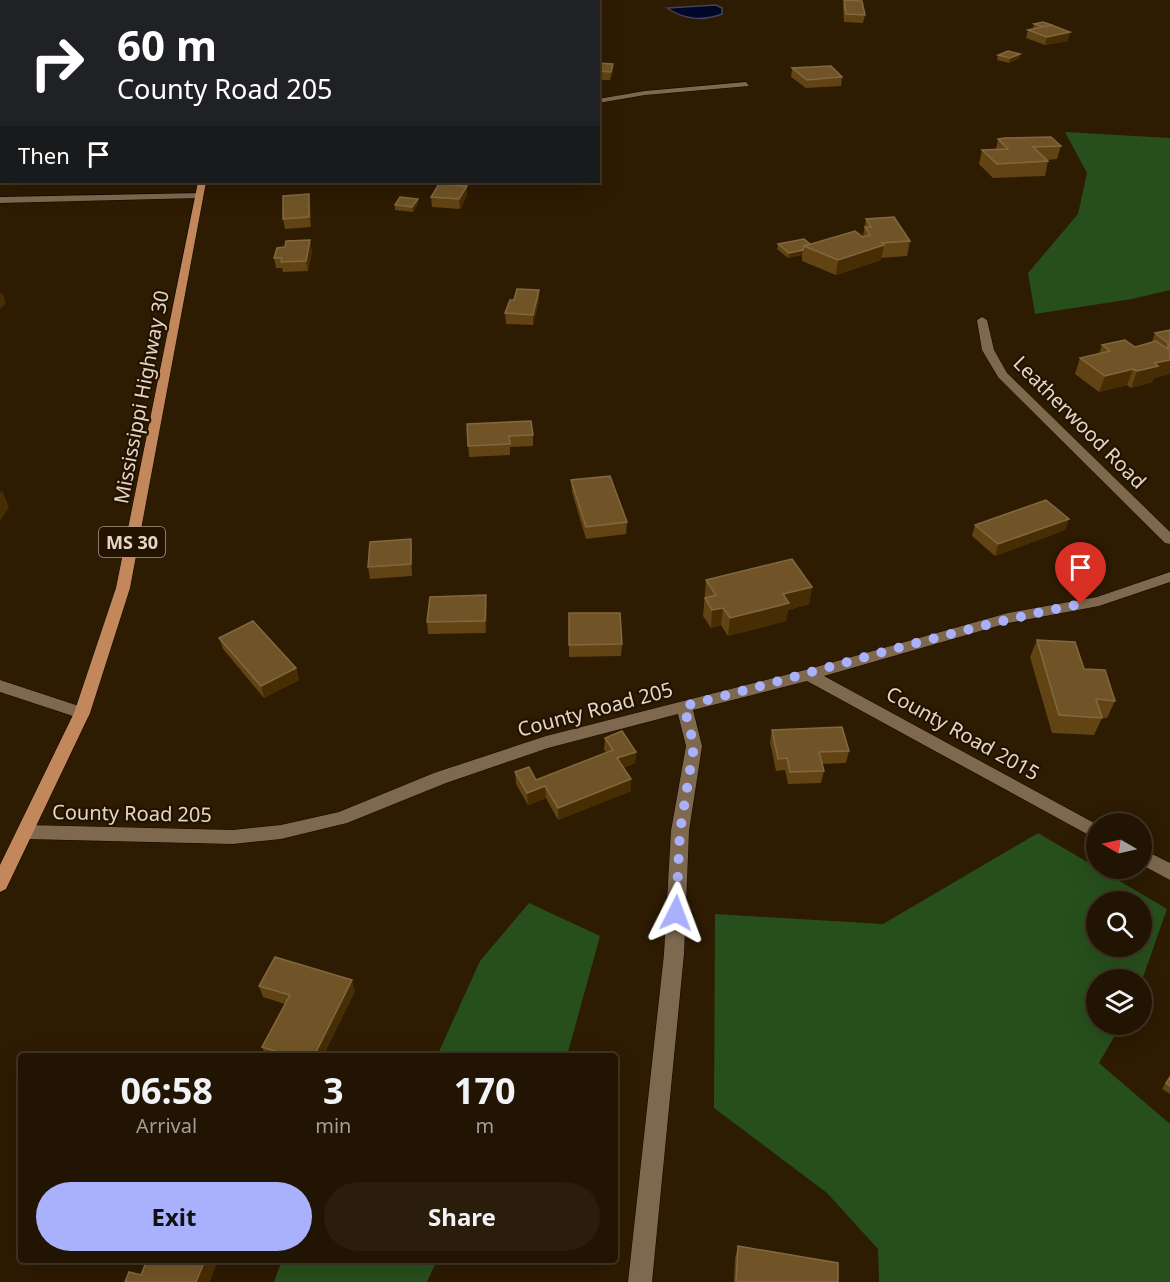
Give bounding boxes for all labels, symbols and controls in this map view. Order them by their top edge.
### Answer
text: 60 m [117,16,217,73]
icon: right [18,24,96,102]
text: County Road 205 [117,70,333,107]
icon: arrive [82,138,115,171]
text: Then [18,140,70,170]
street label: Mississippi Highway 30 [107,288,175,506]
street label: Leatherwood Road [1008,350,1152,494]
road number: MS 30 [99,527,165,557]
pin [1055,542,1106,604]
icon: arrive [1064,551,1097,584]
street label: County Road 205 [514,675,676,743]
street label: County Road 2015 [882,680,1044,786]
street label: County Road 205 [52,798,212,828]
north arrow [1086,813,1152,879]
map controls [1086,813,1152,1035]
position arrow [644,881,708,945]
button: search [1086,891,1152,957]
button: layers [1086,969,1152,1035]
text: 06:58 [120,1066,213,1115]
text: 3 [323,1066,344,1115]
text: 170 [454,1066,516,1115]
text: Arrival [136,1112,197,1139]
text: min [315,1112,351,1139]
text: m [475,1112,494,1139]
button: Exit [36,1182,312,1251]
button: Share [324,1182,600,1251]

